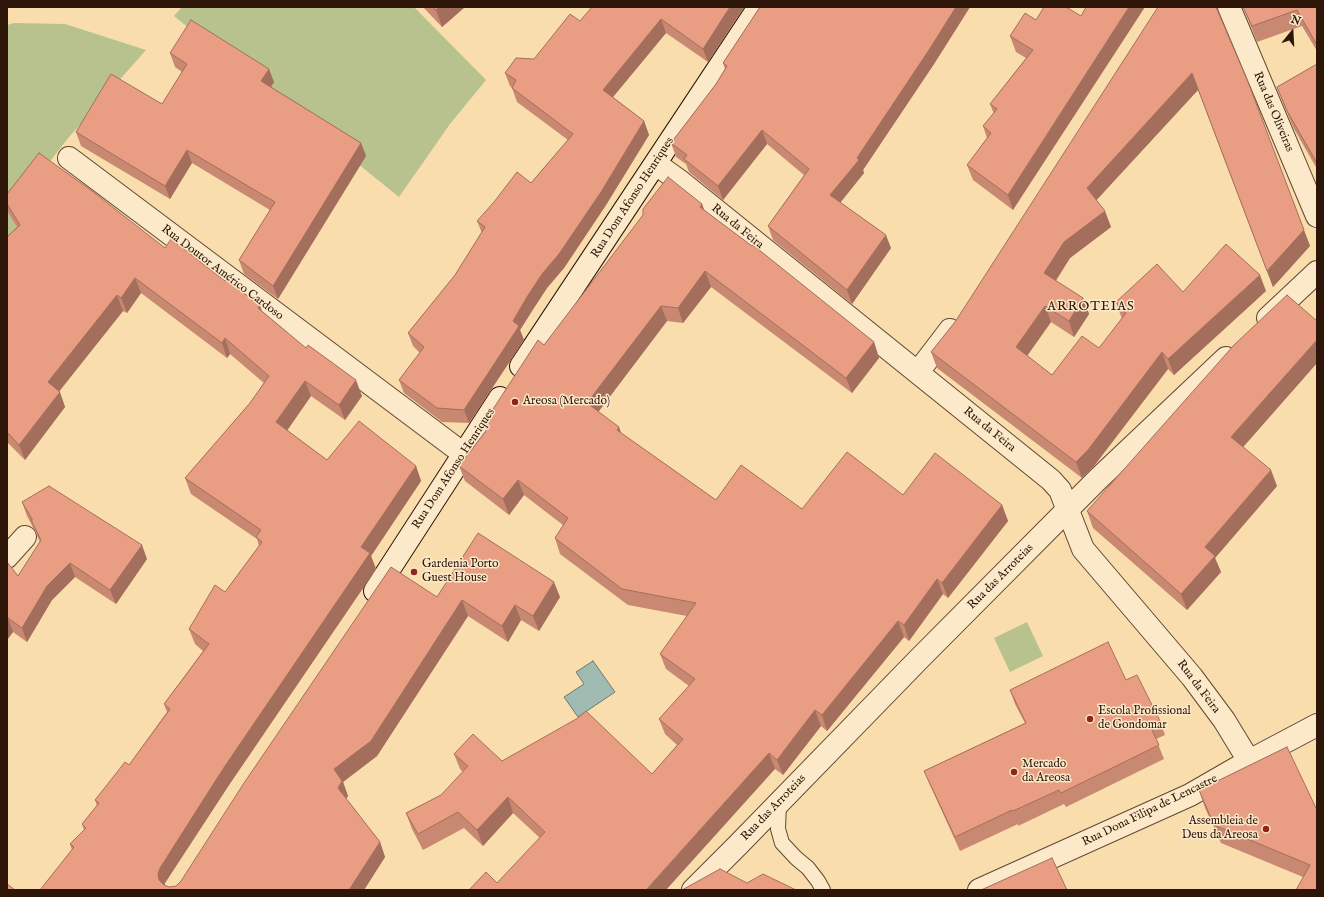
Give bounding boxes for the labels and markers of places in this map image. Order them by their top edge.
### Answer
place label: Areosa (Mercado) [523,395,610,409]
marker: Areosa (Mercado) [510,397,520,407]
place label: Gardenia Porto Guest House [422,558,499,586]
marker: Gardenia Porto Guest House [409,567,419,577]
place label: Escola Profissional de Gondomar [1098,705,1191,733]
marker: Escola Profissional de Gondomar [1085,714,1095,724]
place label: Mercado da Areosa [1022,758,1070,786]
marker: Mercado da Areosa [1009,767,1019,777]
place label: Assembleia de Deus da Areosa [1182,815,1258,843]
marker: Assembleia de Deus da Areosa [1261,824,1271,834]

